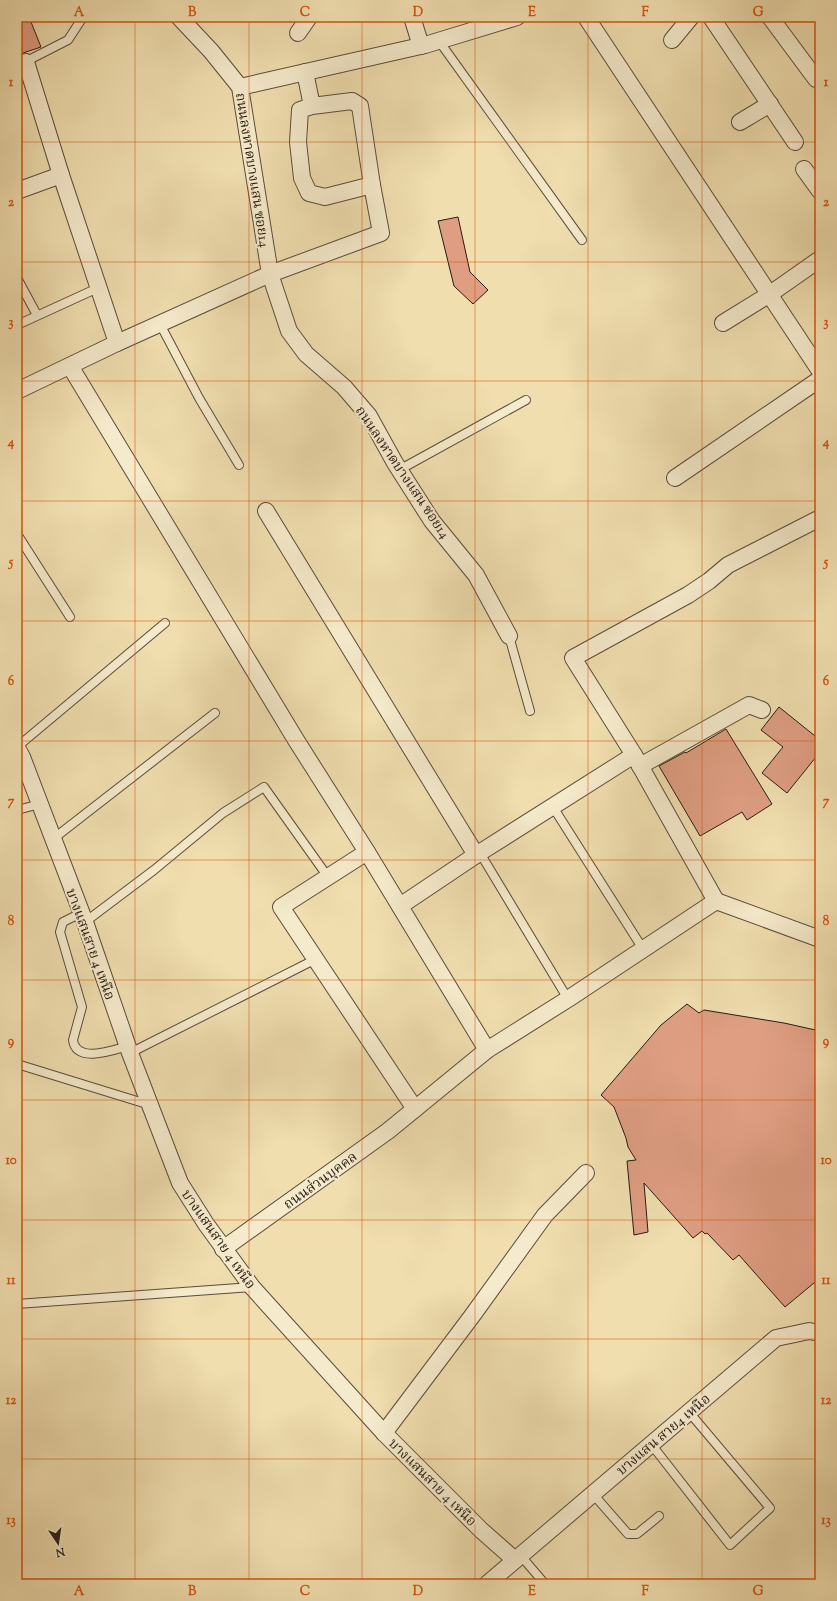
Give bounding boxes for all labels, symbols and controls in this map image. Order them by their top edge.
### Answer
text: A [74,4,85,22]
text: B [188,4,197,22]
text: C [300,4,310,22]
text: D [413,4,423,22]
text: E [528,4,536,22]
text: F [641,4,649,22]
text: G [753,4,764,22]
text: 1 [9,74,14,92]
text: 1 [824,74,829,92]
street label: ถนนลงหาดบางแสน ซอย14 [229,91,273,249]
text: 2 [8,194,15,212]
text: 2 [823,194,830,212]
text: 3 [8,314,14,332]
text: 3 [823,314,829,332]
street label: ถนนลงหาดบางแสน ซอย14 [349,403,453,544]
text: 4 [7,434,15,452]
text: 4 [822,434,830,452]
text: 5 [8,554,14,572]
text: 5 [823,554,829,572]
text: 6 [8,673,15,691]
text: 6 [823,673,830,691]
text: 7 [8,793,15,811]
text: 7 [823,793,830,811]
street label: บางแสนสาย 4 เหนือ [60,886,119,1003]
text: 8 [8,913,15,931]
text: 8 [823,913,830,931]
text: 9 [8,1033,15,1051]
text: 9 [823,1033,830,1051]
street label: ถนนส่วนบุคคล [280,1148,362,1215]
text: 10 [5,1152,17,1170]
text: 10 [820,1152,832,1170]
street label: บางแสนสาย 4 เหนือ [176,1186,259,1294]
text: 11 [7,1272,16,1290]
text: 11 [822,1272,831,1290]
street label: บางแสน สาย4 เหนือ [613,1390,716,1481]
text: 12 [6,1392,17,1410]
text: 12 [821,1392,832,1410]
street label: บางแสนสาย 4 เหนือ [383,1435,480,1532]
text: 13 [6,1512,16,1530]
text: 13 [821,1512,831,1530]
north arrow [38,1523,78,1563]
text: N [54,1543,67,1561]
text: A [74,1583,85,1601]
text: B [188,1583,197,1601]
text: C [300,1583,310,1601]
text: D [413,1583,423,1601]
text: E [528,1583,536,1601]
text: F [641,1583,649,1601]
text: G [753,1583,764,1601]

